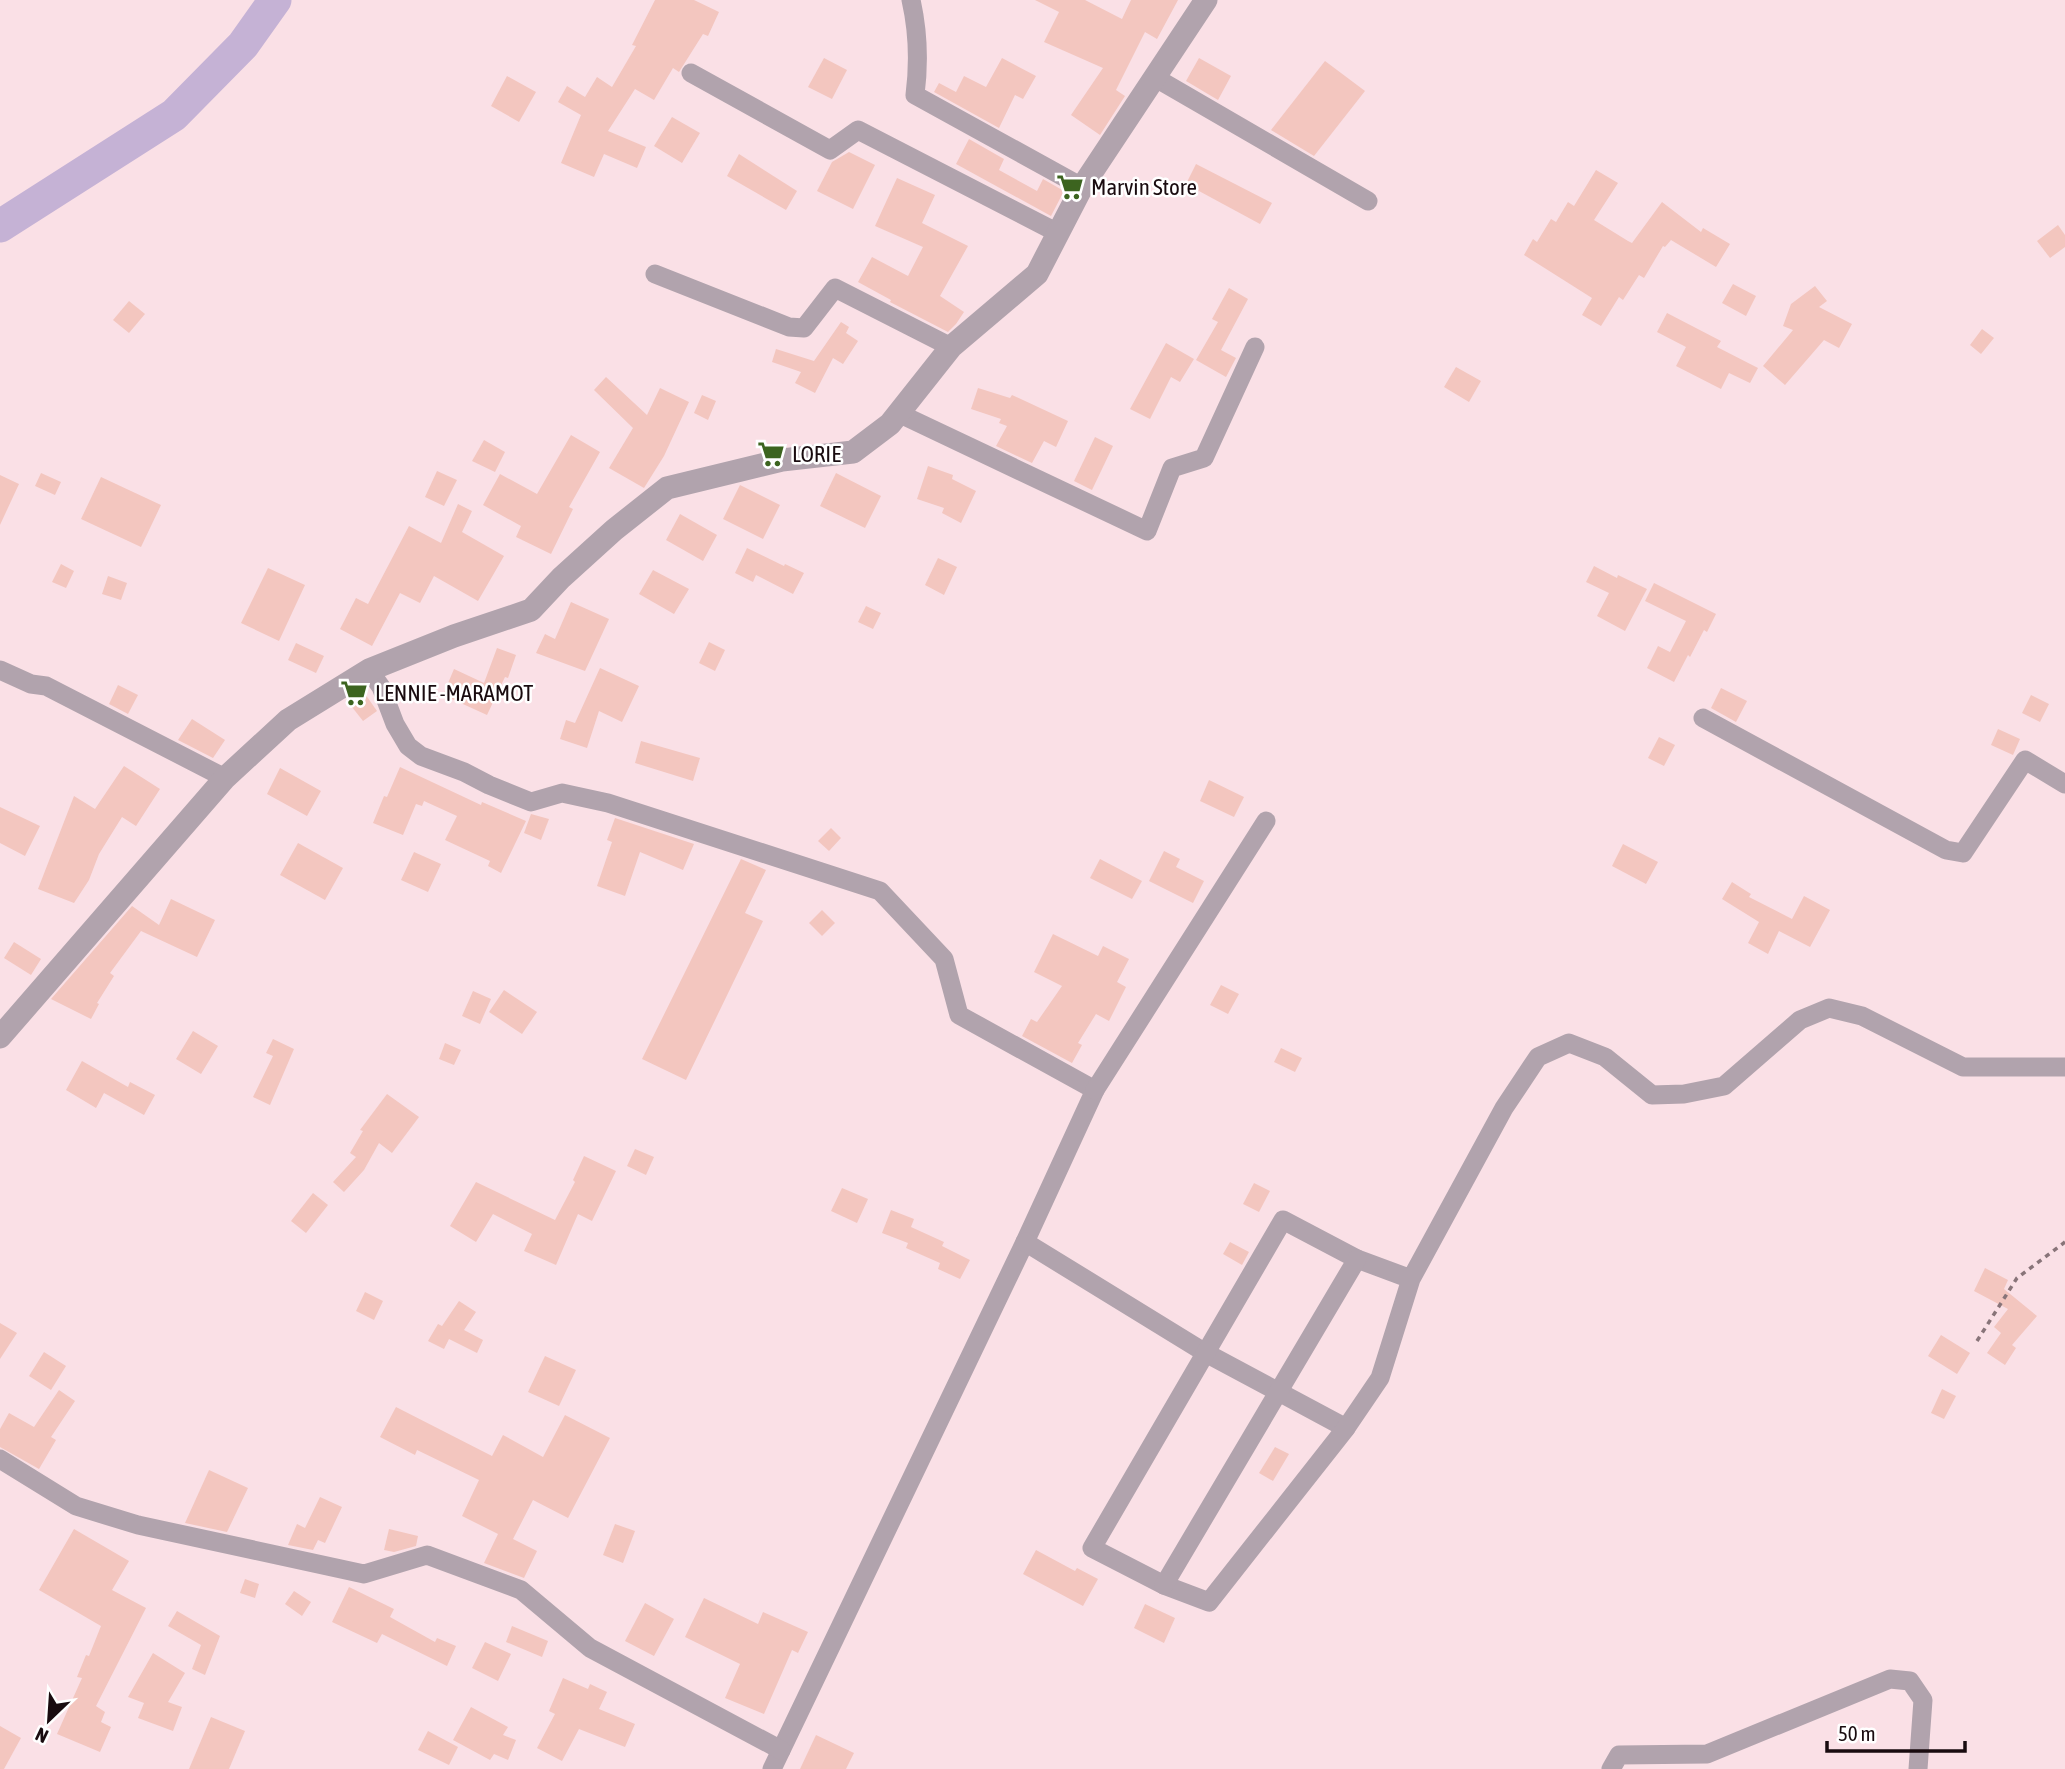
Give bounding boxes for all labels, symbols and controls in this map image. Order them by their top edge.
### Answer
supermarket icon: Marvin Store [1055,172,1085,202]
place label: Marvin Store [1091,174,1197,200]
supermarket icon: LORIE [756,439,786,469]
place label: LORIE [792,441,841,467]
supermarket icon: LENNIE -MARAMOT [339,678,369,708]
place label: LENNIE -MARAMOT [375,680,533,706]
north arrow [14,1685,84,1755]
scale bar [1827,1710,1965,1754]
text: 50 m [1838,1721,1876,1745]
text: N [32,1723,52,1748]

